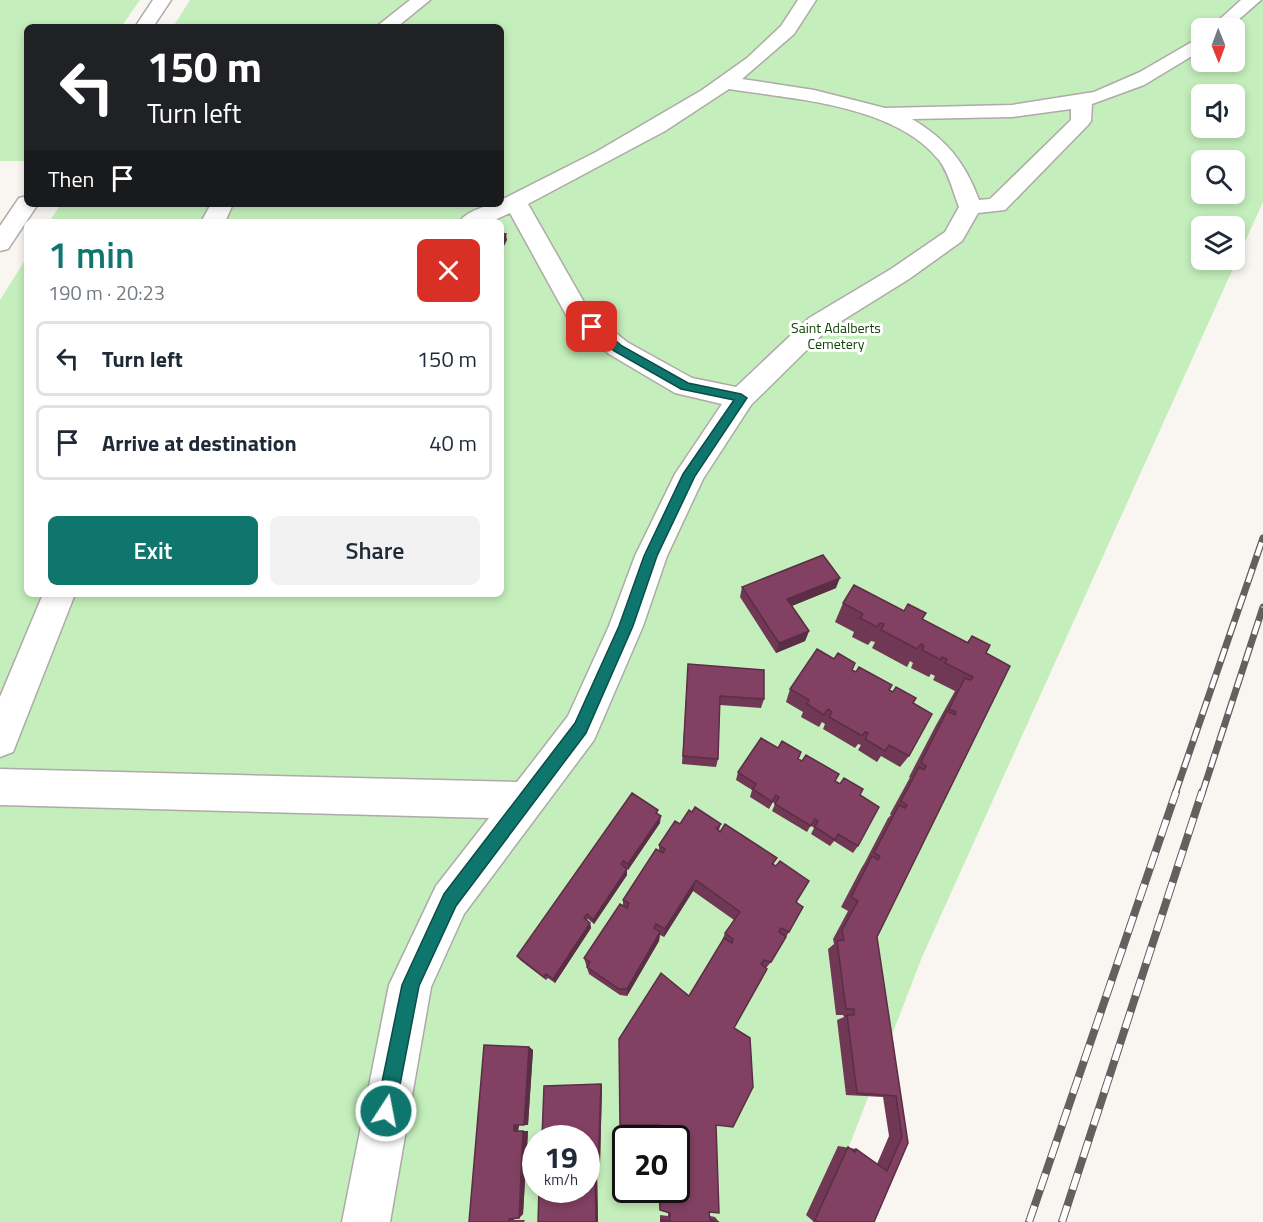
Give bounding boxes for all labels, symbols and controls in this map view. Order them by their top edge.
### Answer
north arrow [1191,18,1245,72]
map controls [1191,18,1245,270]
text: 150 m [147,34,262,98]
icon: left [48,48,126,126]
button: sound [1191,84,1245,138]
text: Turn left [147,92,241,133]
button: search [1191,150,1245,204]
text: Then [48,162,94,196]
icon: arrive [106,162,139,195]
button: layers [1191,216,1245,270]
text: 1 min [48,227,135,282]
button: close [417,239,480,302]
text: 190 m · 20:23 [48,277,165,308]
pin [566,301,617,352]
icon: arrive [575,310,608,343]
park label: Saint Adalberts Cemetery [791,317,881,354]
icon: left [51,342,84,375]
text: Turn left [102,342,183,376]
text: 150 m [417,342,477,376]
icon: arrive [51,426,84,459]
text: Arrive at destination [102,426,297,460]
text: 40 m [429,426,477,460]
button: Exit [48,516,258,585]
button: Share [270,516,480,585]
position arrow [354,1079,418,1143]
speed limit sign: 20 [612,1125,690,1203]
text: 19 [544,1134,578,1180]
text: km/h [544,1168,578,1191]

